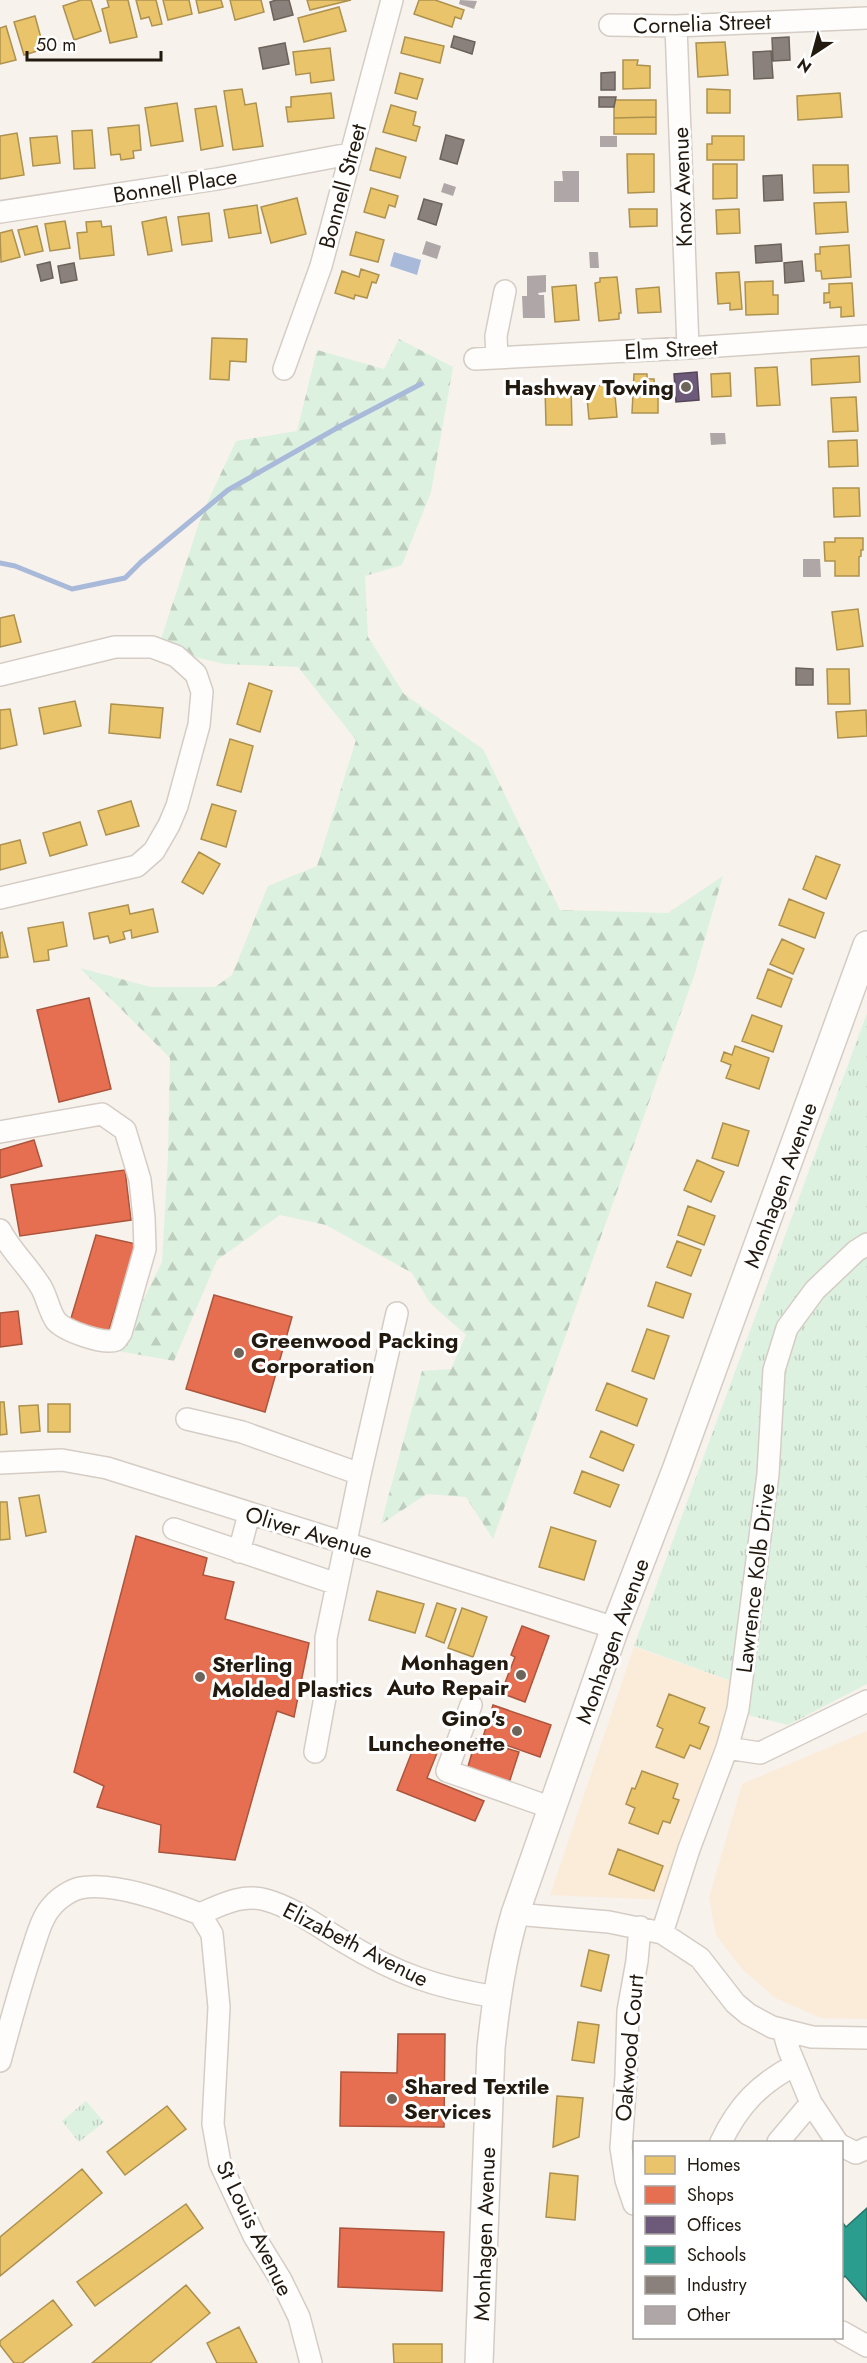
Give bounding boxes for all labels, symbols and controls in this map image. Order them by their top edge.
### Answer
street label: Cornelia Street [632,5,772,41]
scale bar [27,24,160,62]
north arrow [783,24,843,84]
text: 50 m [36,32,76,58]
text: N [793,53,816,79]
street label: Bonnell Street [310,119,374,252]
street label: Knox Avenue [664,126,700,248]
street label: Bonnell Place [111,159,239,211]
street label: Elm Street [624,331,719,367]
place label: Hashway Towing [504,371,674,403]
marker: Hashway Towing [679,380,693,394]
street label: Monhagen Avenue [735,1098,825,1272]
place label: Greenwood Packing Corporation [251,1324,459,1381]
marker: Greenwood Packing Corporation [232,1346,246,1360]
street label: Lawrence Kolb Drive [727,1481,783,1675]
street label: Oliver Avenue [241,1497,377,1567]
street label: Monhagen Avenue [567,1554,657,1728]
place label: Monhagen Auto Repair [386,1646,509,1703]
place label: Sterling Molded Plastics [212,1648,372,1705]
marker: Monhagen Auto Repair [514,1668,528,1682]
marker: Sterling Molded Plastics [193,1670,207,1684]
place label: Gino's Luncheonette [368,1702,505,1759]
marker: Gino's Luncheonette [510,1724,524,1738]
street label: Elizabeth Avenue [278,1894,434,1994]
street label: Oakwood Court [607,1973,651,2123]
place label: Shared Textile Services [404,2070,549,2127]
marker: Shared Textile Services [385,2092,399,2106]
legend [633,2141,843,2339]
street label: Monhagen Avenue [465,2146,503,2322]
text: Homes [687,2152,740,2178]
street label: St Louis Avenue [208,2155,302,2301]
text: Shops [687,2182,734,2208]
text: Offices [687,2212,741,2238]
text: Schools [687,2242,746,2268]
text: Industry [687,2272,747,2298]
text: Other [687,2302,731,2328]

